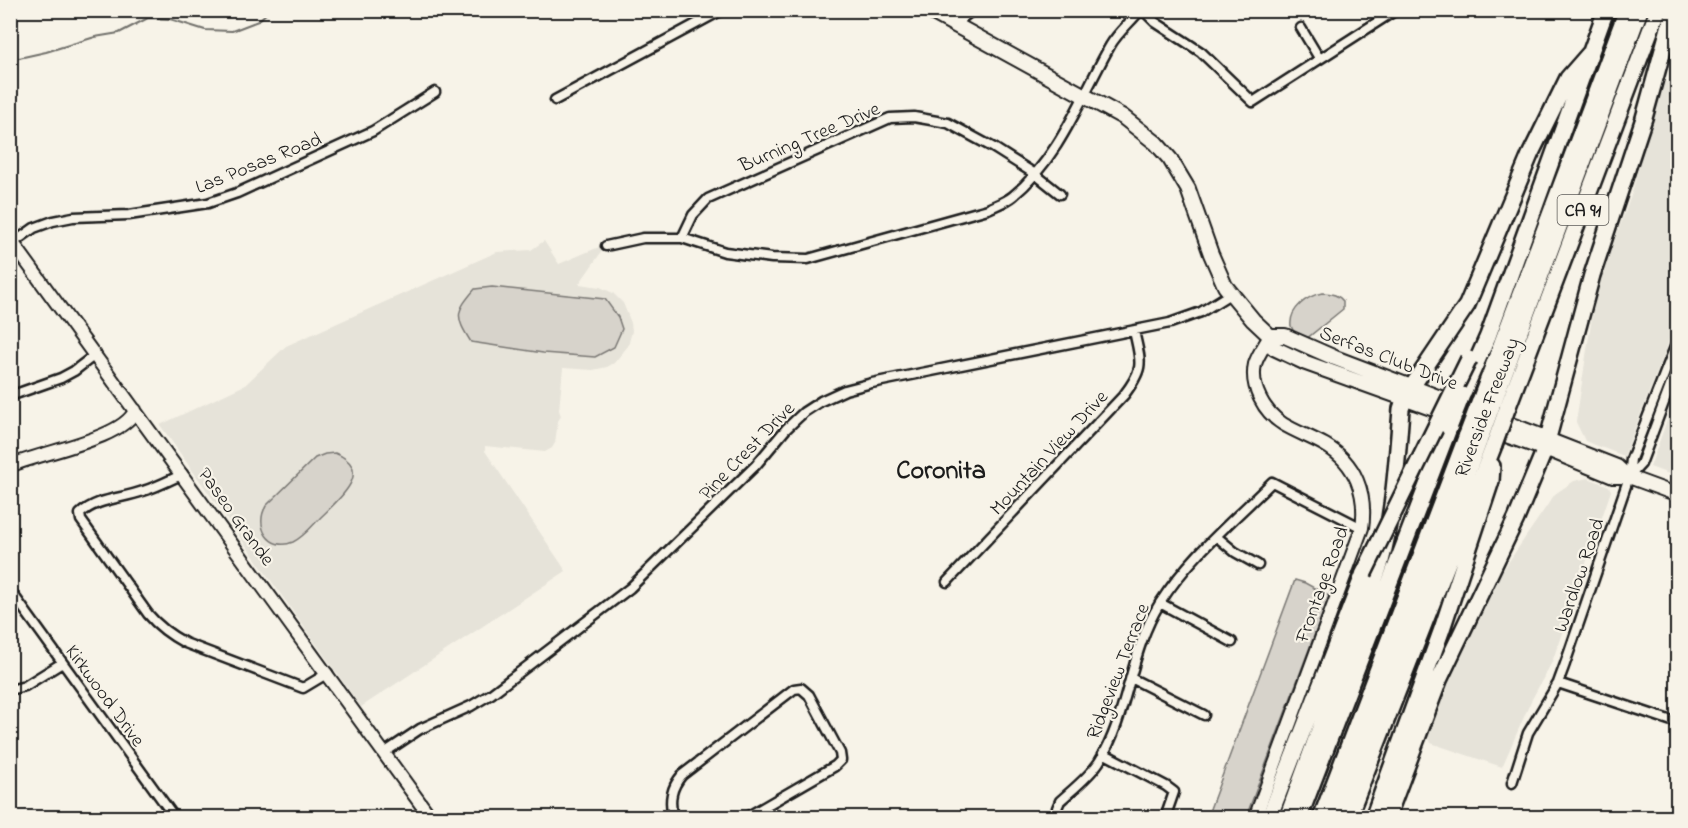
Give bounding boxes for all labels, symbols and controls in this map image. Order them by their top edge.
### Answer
street label: Burning Tree Drive [734,95,885,182]
street label: Las Posas Road [191,126,326,203]
road number: CA 91 [1558,195,1608,225]
street label: Serfas Club Drive [1315,320,1462,399]
street label: Riverside Freeway [1448,334,1528,482]
street label: Mountain View Drive [984,384,1116,523]
street label: Pine Crest Drive [693,396,803,508]
district label: Coronita [896,453,986,491]
street label: Paseo Grande [189,462,281,573]
street label: Wardlow Road [1547,515,1613,637]
street label: Frontage Road [1289,523,1359,648]
street label: Ridgeview Terrace [1080,600,1160,745]
street label: Kirkwood Drive [57,639,151,754]

